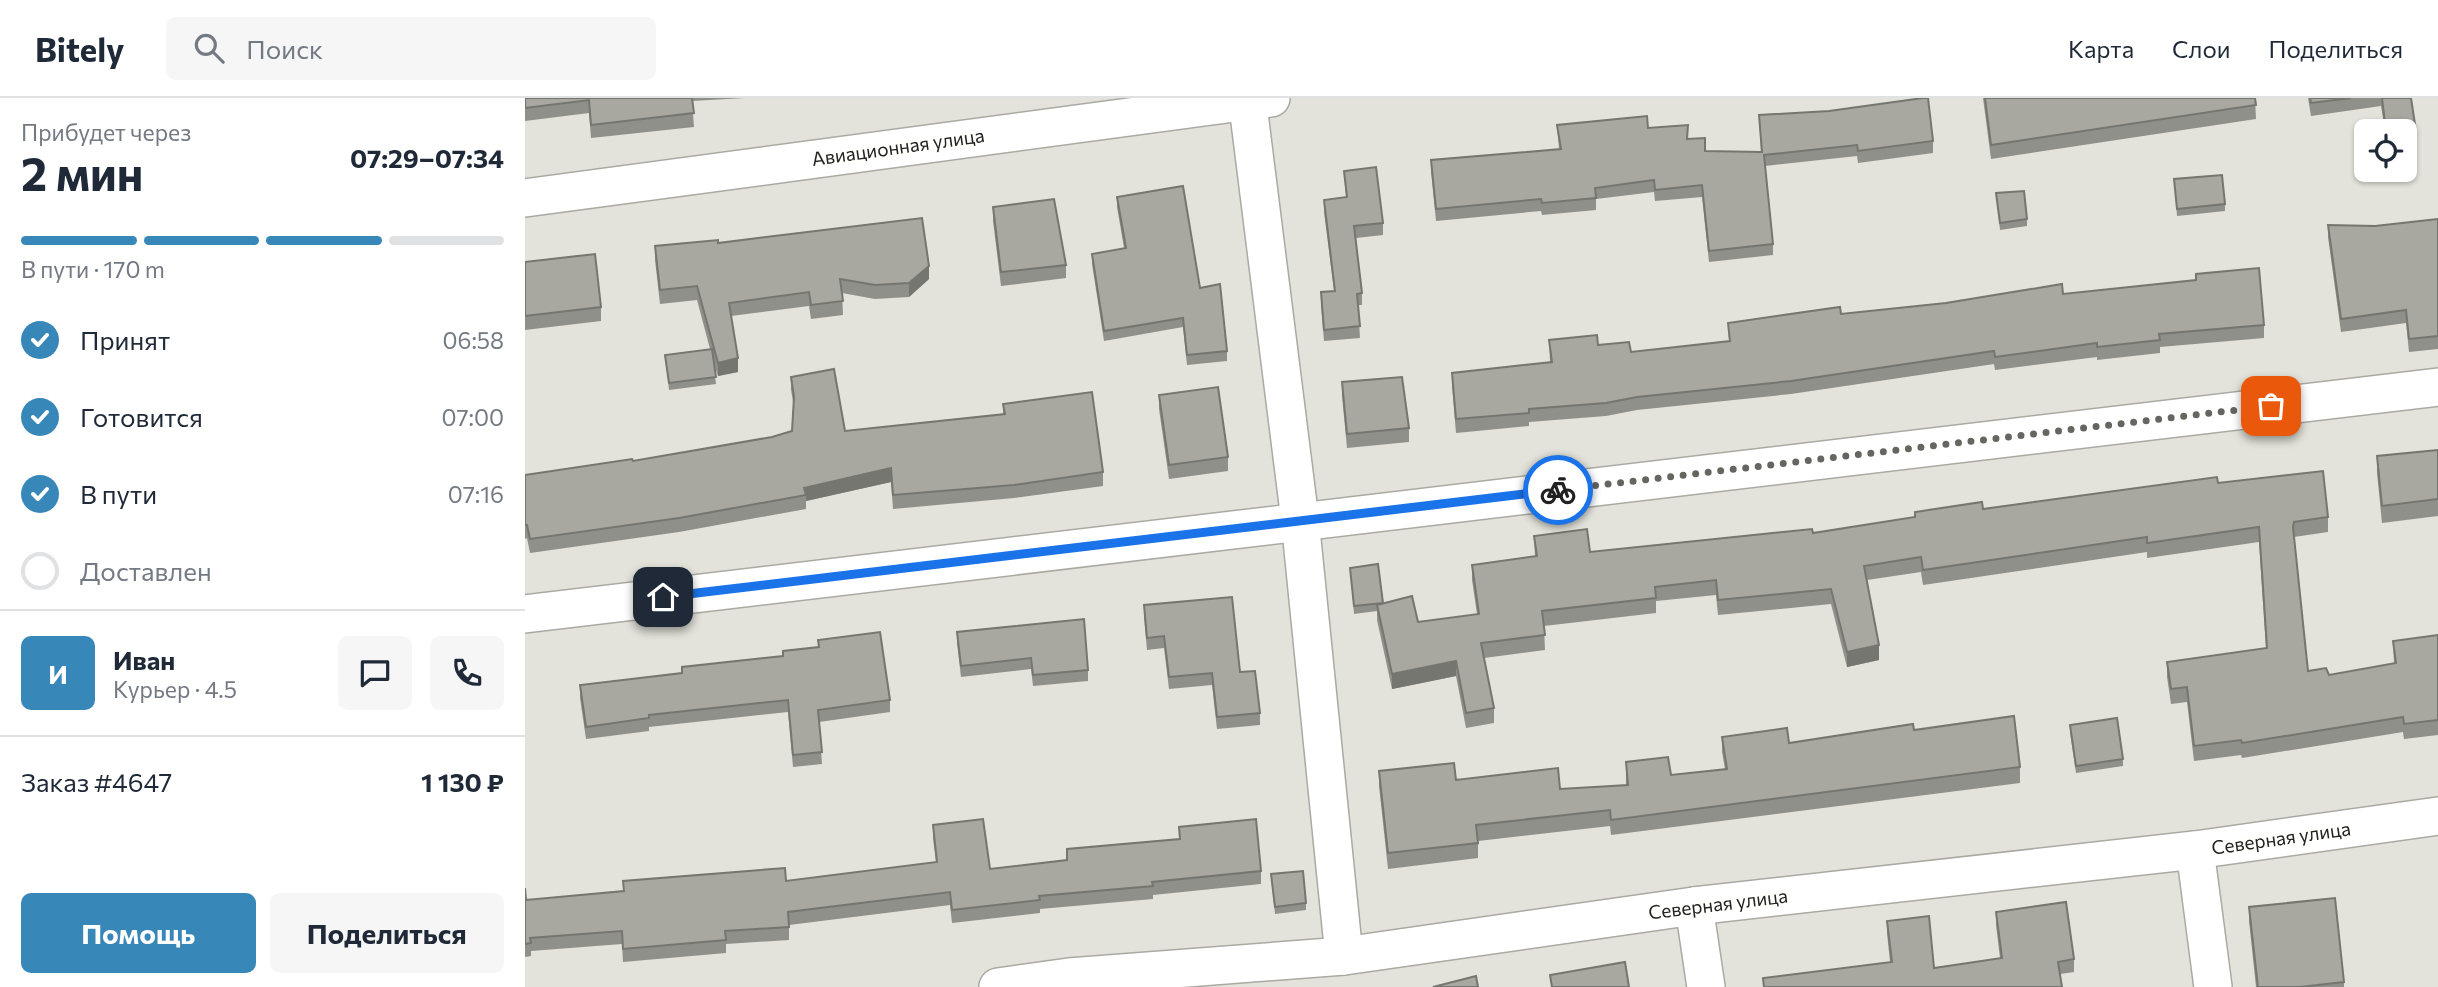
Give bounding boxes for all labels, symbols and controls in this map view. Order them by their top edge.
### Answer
search box [166,17,656,80]
text: Bitely [35,28,124,69]
icon: search [190,29,228,67]
text: Поиск [246,33,323,64]
text: Карта [2068,34,2134,63]
text: Слои [2172,34,2230,63]
text: Поделиться [2268,34,2403,63]
text: Прибудет через [21,118,191,146]
map controls [2354,119,2417,182]
button: locate [2354,119,2417,182]
street label: Авиационная улица [810,123,986,170]
text: 07:29–07:34 [350,142,504,173]
text: 2 мин [21,144,143,200]
text: В пути · 170 m [21,255,165,283]
icon: check [21,321,59,359]
text: Принят [80,324,170,355]
text: 06:58 [442,326,504,354]
pin [2241,376,2301,436]
icon: bag [2252,387,2290,425]
icon: check [21,398,59,436]
text: Готовится [80,401,203,432]
text: 07:00 [442,403,504,431]
courier [1523,455,1593,525]
icon: bike [1539,471,1577,509]
icon: check [21,475,59,513]
text: В пути [80,478,157,509]
text: 07:16 [448,480,504,508]
text: Доставлен [80,555,212,586]
pin [633,567,693,627]
icon: home [644,578,682,616]
button: chat [338,636,412,710]
button: phone [430,636,504,710]
text: Иван [113,644,175,675]
text: И [48,658,68,689]
text: Курьер · 4.5 [113,675,237,703]
text: Заказ #4647 [21,766,172,797]
text: 1 130 ₽ [421,766,504,797]
street label: Северная улица [2210,816,2352,859]
street label: Северная улица [1647,884,1789,923]
button: Помощь [21,893,256,973]
button: Поделиться [270,893,504,973]

